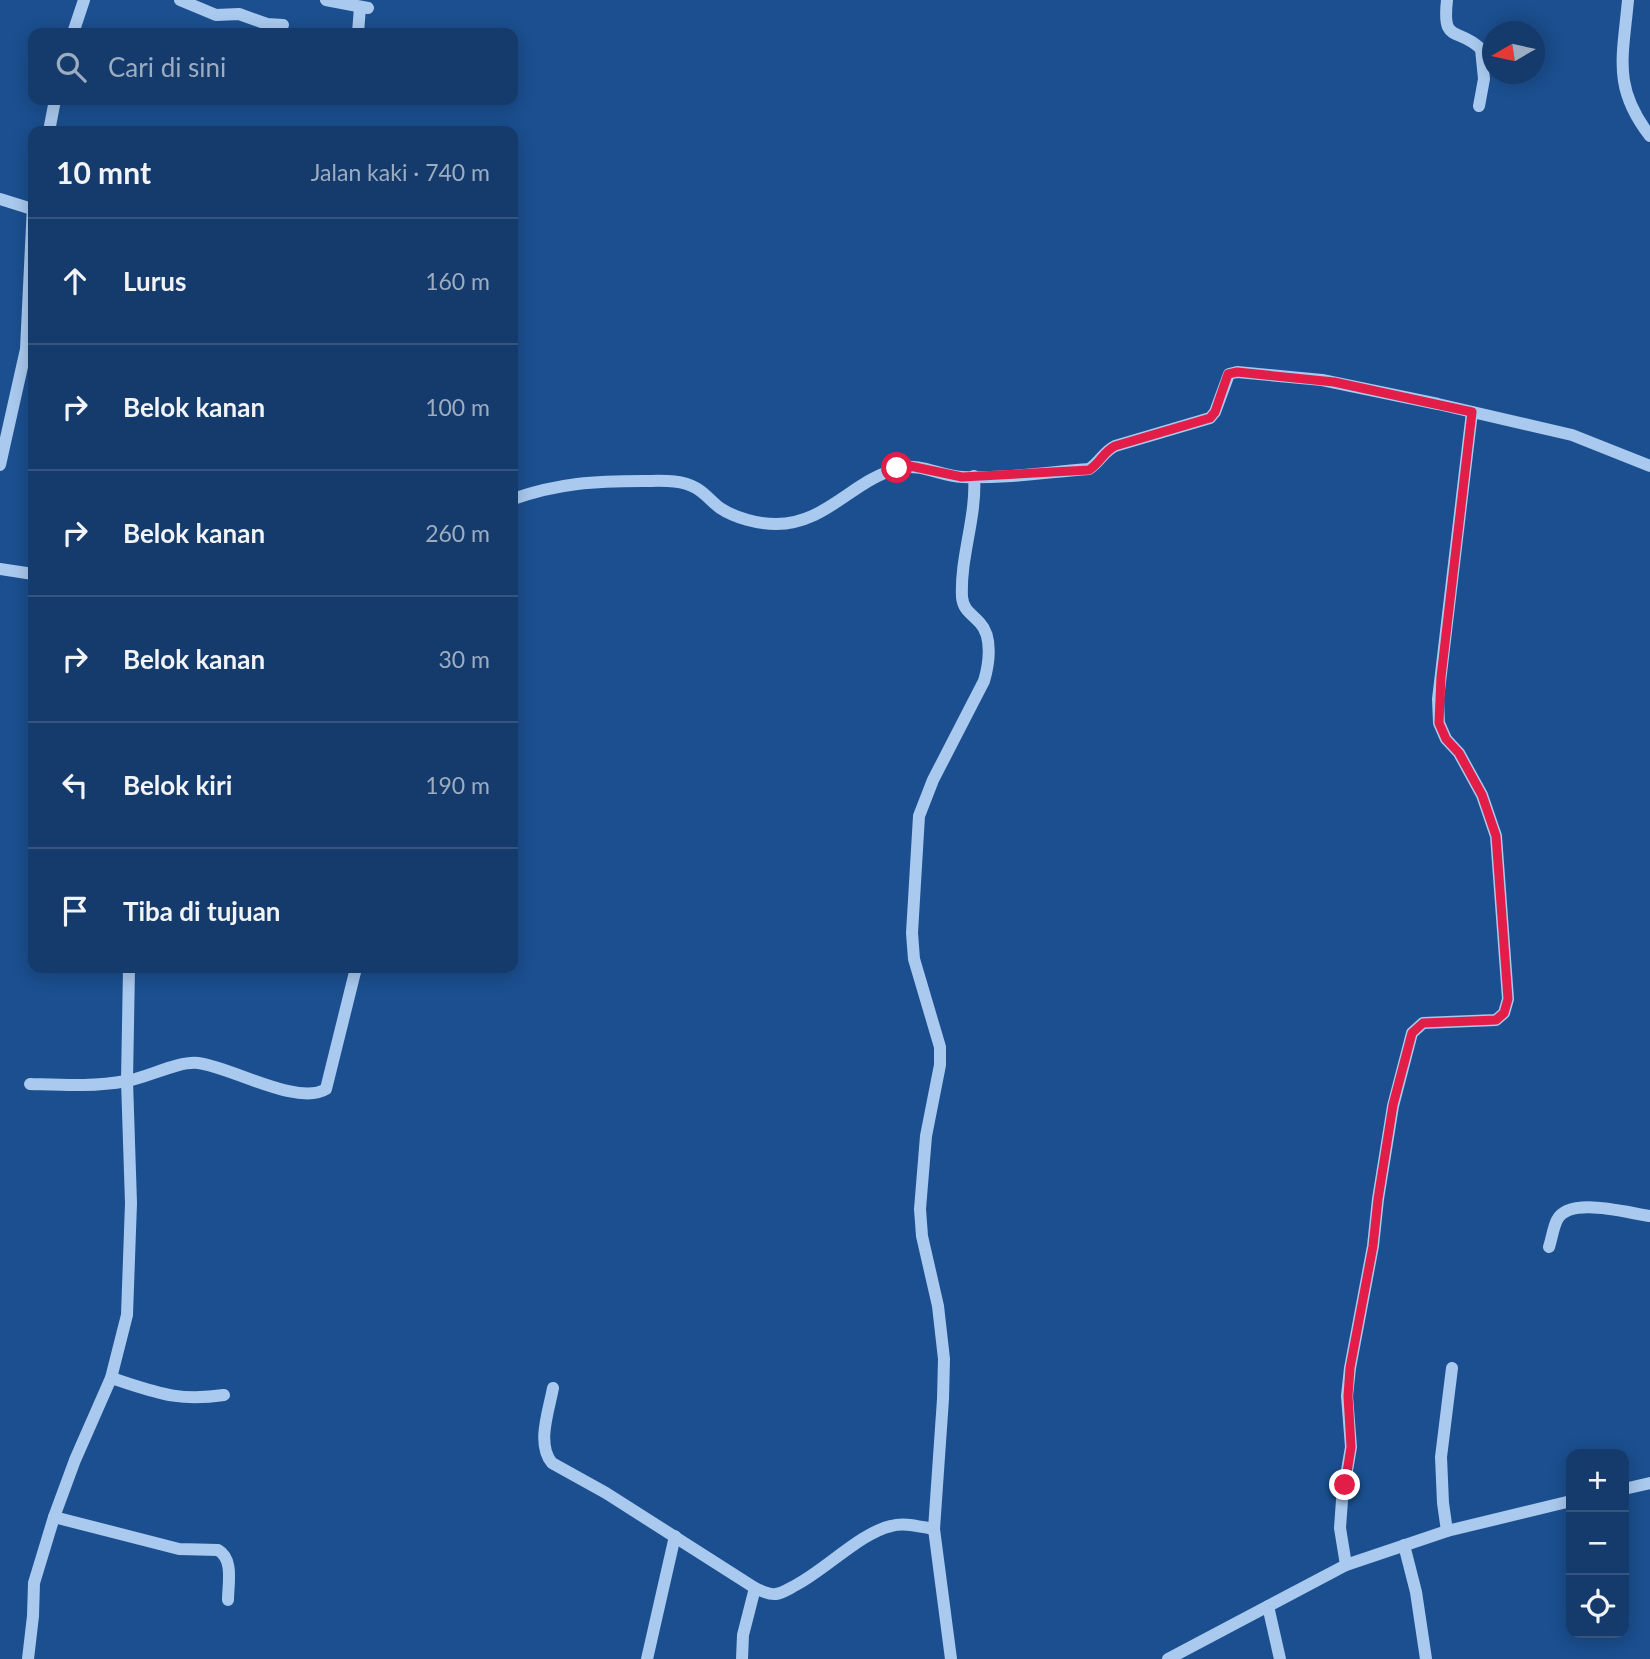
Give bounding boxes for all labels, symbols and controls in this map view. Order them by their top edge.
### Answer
north arrow [1482,21,1545,84]
search box [28,28,518,105]
icon: search [52,48,90,86]
text: Cari di sini [108,51,226,83]
text: 10 mnt [56,154,151,190]
text: Jalan kaki · 740 m [311,158,490,186]
icon: ahead [56,262,94,300]
text: Lurus [123,265,186,297]
text: 160 m [425,267,490,295]
icon: right [56,388,94,426]
text: Belok kanan [123,391,265,423]
text: 100 m [425,393,490,421]
route start [881,452,912,483]
icon: right [56,514,94,552]
text: Belok kanan [123,517,265,549]
text: 260 m [425,519,490,547]
icon: right [56,640,94,678]
text: Belok kanan [123,643,265,675]
text: 30 m [439,645,490,673]
icon: left [56,766,94,804]
text: Belok kiri [123,769,232,801]
text: 190 m [425,771,490,799]
icon: arrive [56,892,94,930]
text: Tiba di tujuan [123,895,281,927]
map controls [1566,1449,1629,1638]
button: + [1566,1449,1629,1512]
route end [1329,1469,1360,1500]
button: − [1566,1512,1629,1575]
button: locate [1566,1575,1629,1638]

